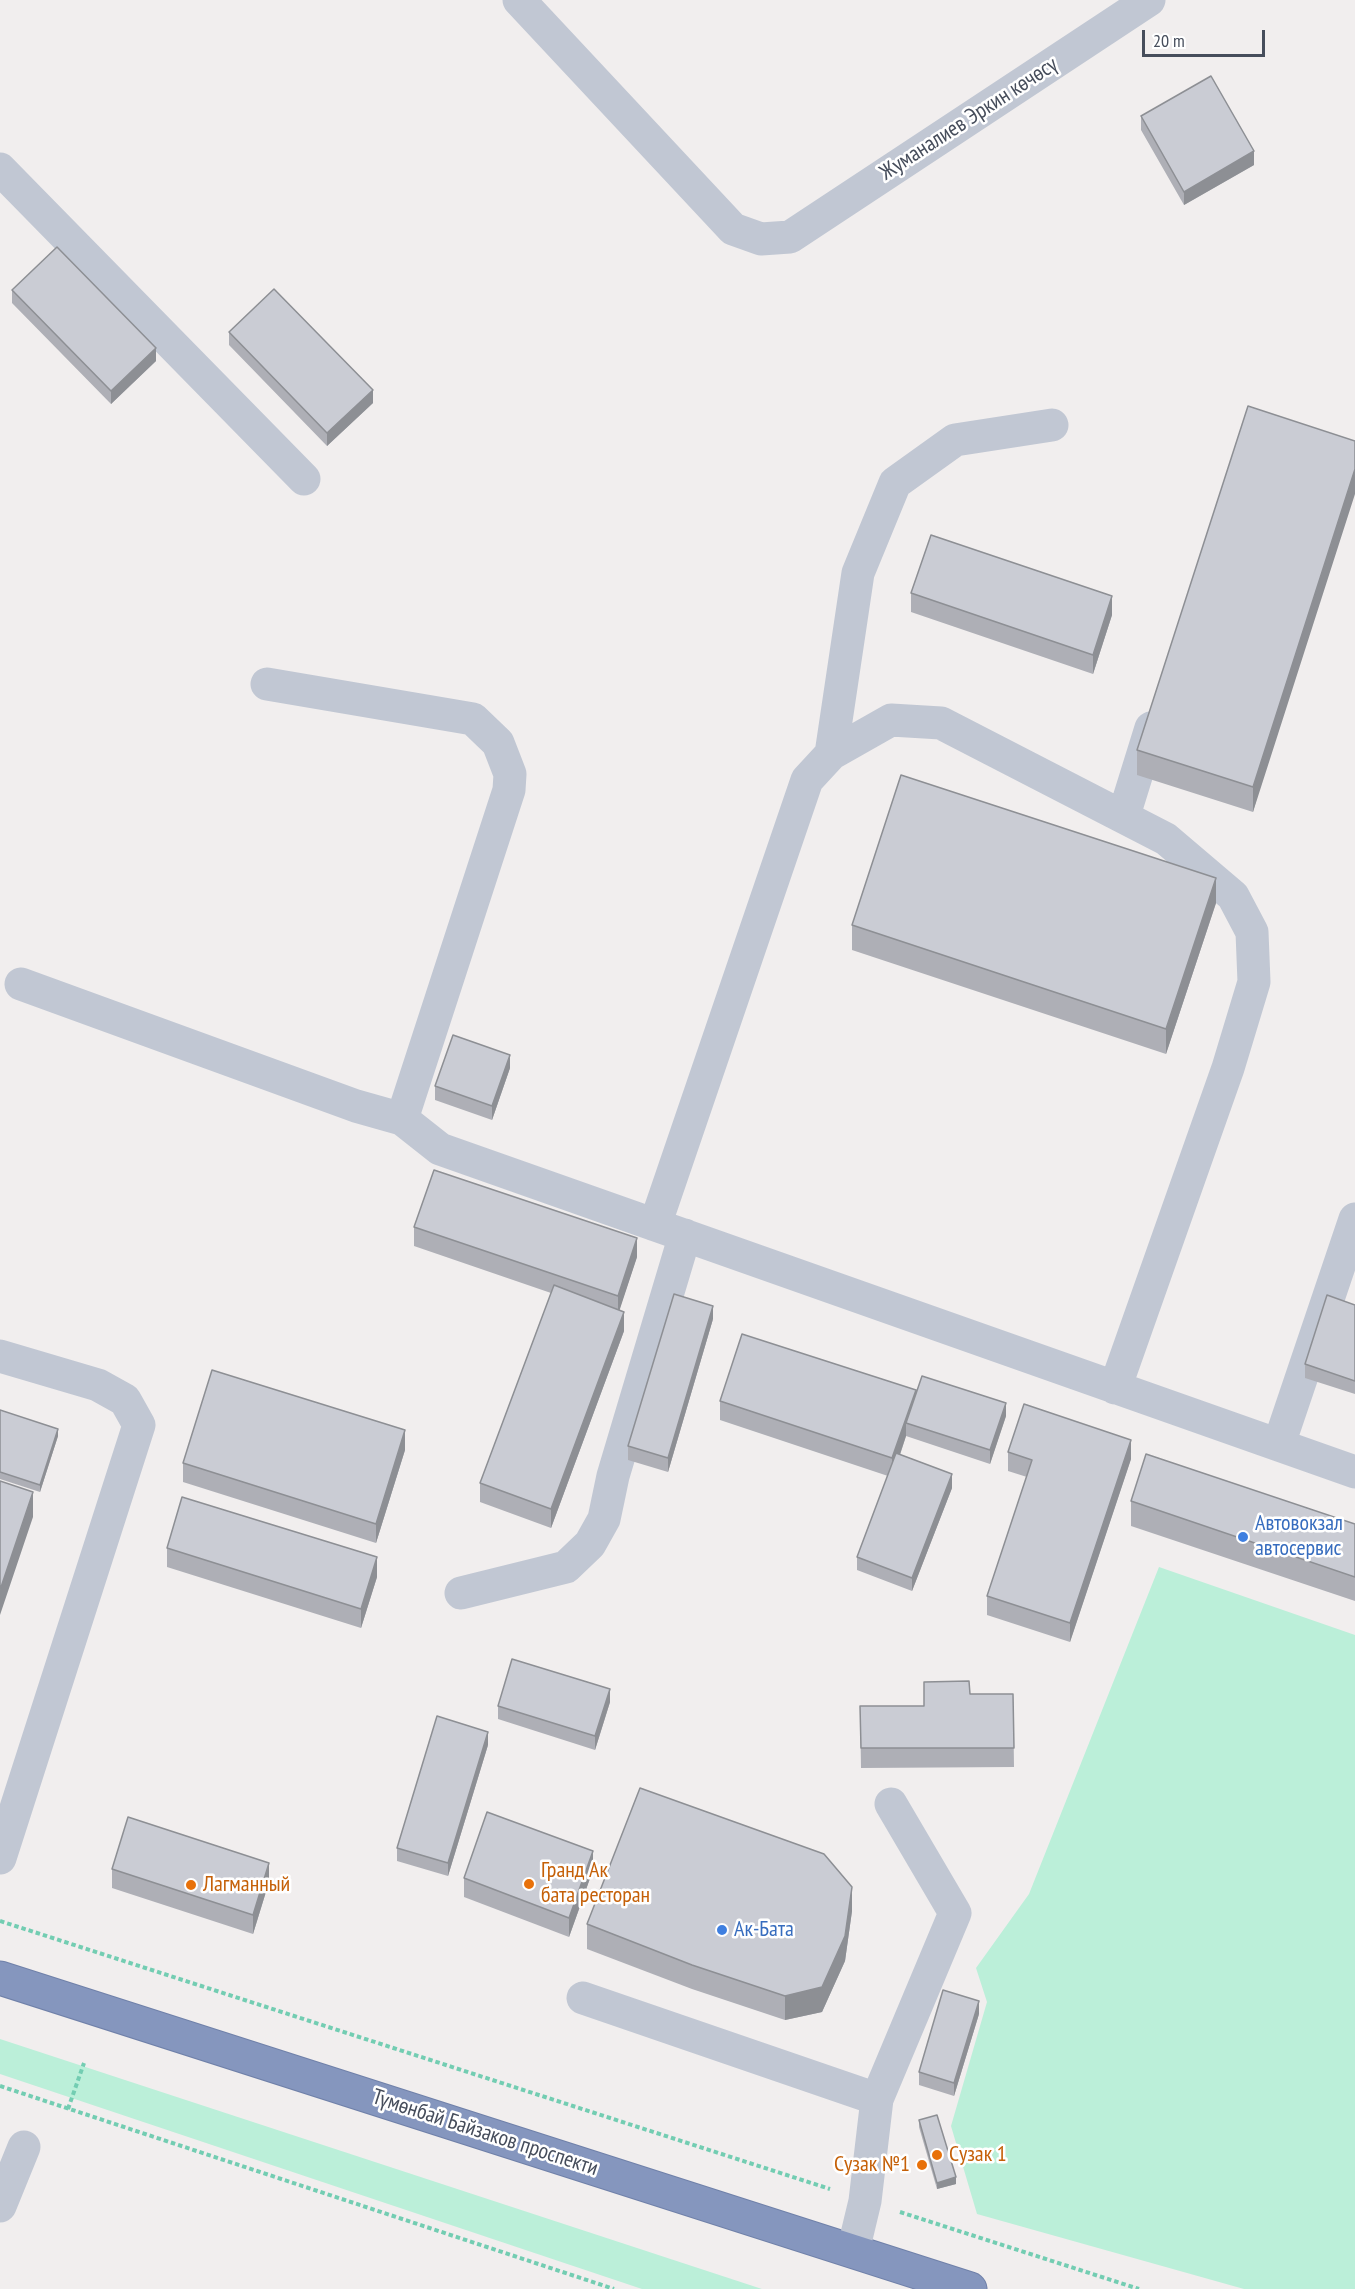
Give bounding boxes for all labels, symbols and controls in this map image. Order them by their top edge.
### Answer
scale bar [1145,18,1268,56]
text: 20 m [1153,29,1185,52]
street label: Жуманалиев Эркин көчөсү [875,52,1063,186]
place label: Автовокзал автосервис [1255,1511,1343,1562]
marker: Автовокзал автосервис [1236,1530,1250,1544]
place label: Гранд Ак бата ресторан [541,1858,650,1910]
place label: Лагманный [203,1872,290,1898]
marker: Гранд Ак бата ресторан [522,1877,536,1891]
marker: Лагманный [184,1878,198,1892]
place label: Ак-Бата [734,1917,794,1943]
marker: Ак-Бата [715,1923,729,1937]
street label: Түмөнбай Байзаков проспекти [369,2084,601,2182]
place label: Сузак 1 [949,2142,1007,2168]
marker: Сузак 1 [930,2148,944,2162]
place label: Сузак №1 [834,2152,910,2178]
marker: Сузак №1 [915,2158,929,2172]

